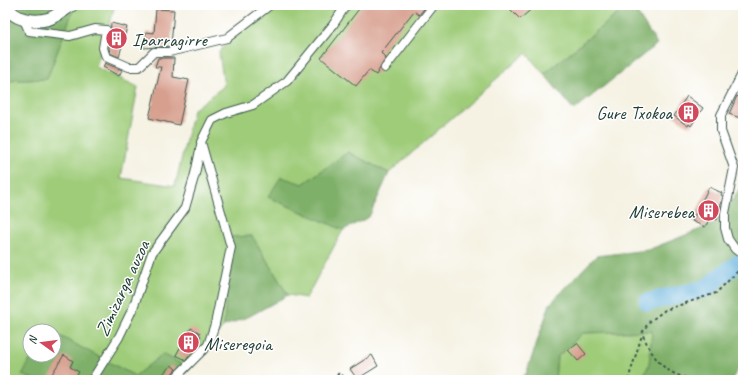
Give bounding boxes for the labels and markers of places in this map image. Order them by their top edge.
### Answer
building icon: Iparragirre [103,26,129,52]
place label: Iparragirre [132,28,209,52]
building icon: Gure Txokoa [675,99,701,125]
place label: Gure Txokoa [596,101,673,125]
building icon: Miserebea [696,198,722,224]
place label: Miserebea [629,200,695,224]
building icon: Miseregoia [176,330,202,356]
place label: Miseregoia [204,332,274,356]

